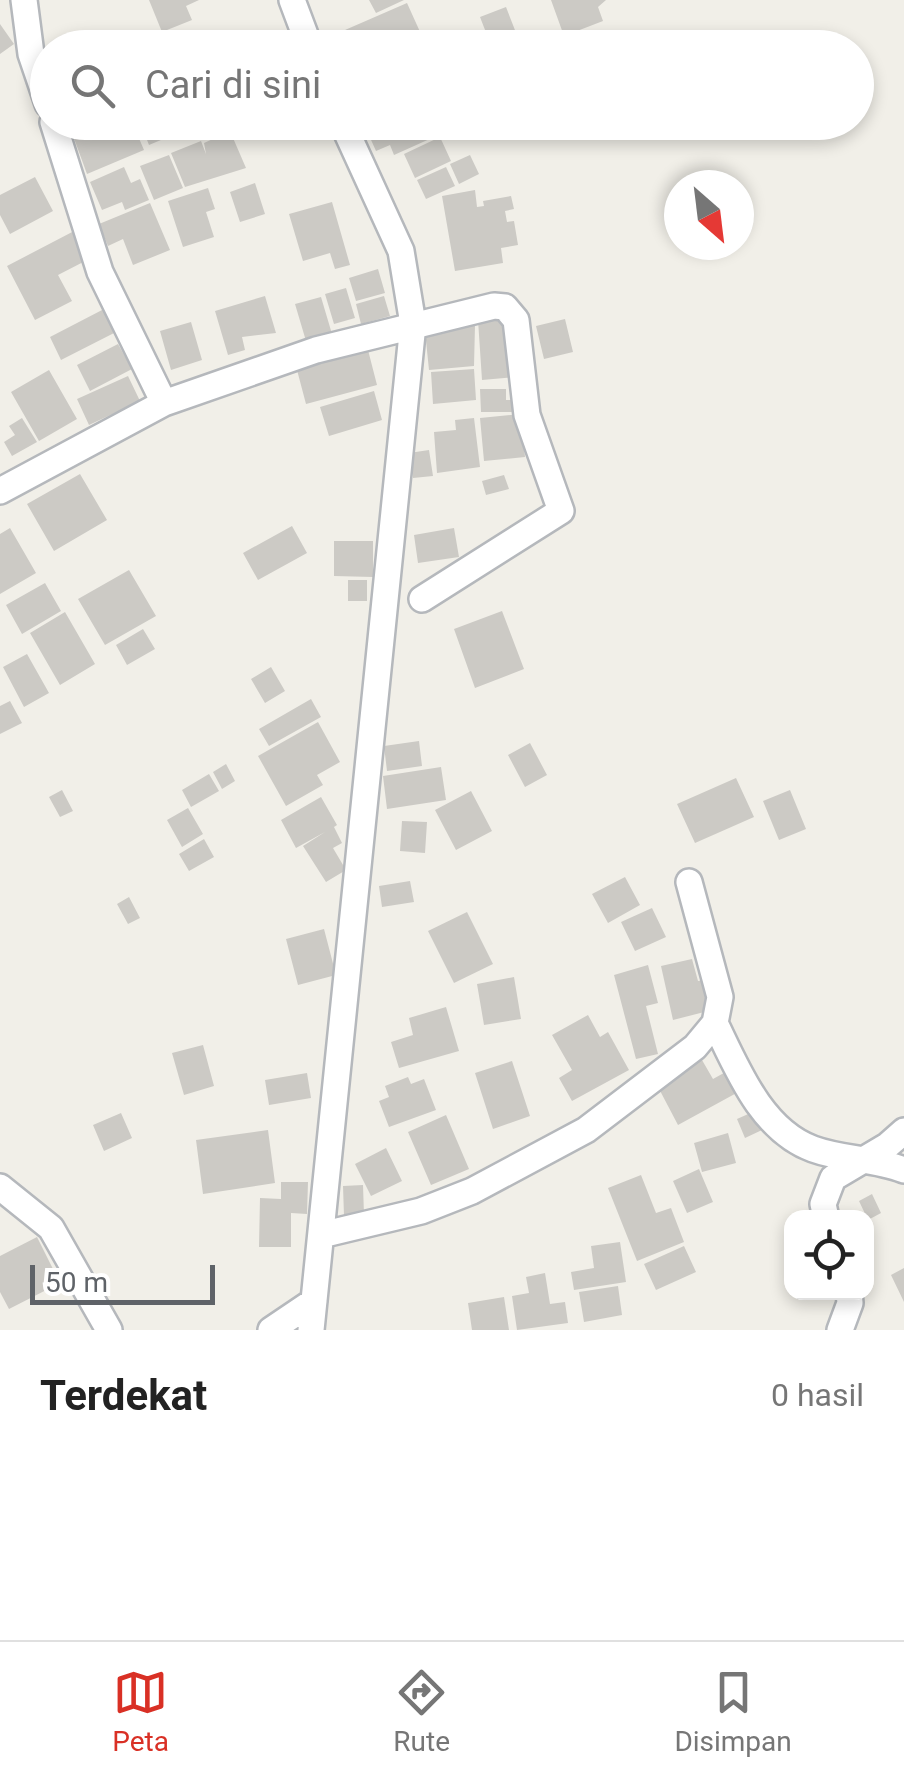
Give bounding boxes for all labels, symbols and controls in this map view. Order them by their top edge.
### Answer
search box [30,30,874,140]
icon: search [65,58,120,113]
text: Cari di sini [145,63,321,107]
north arrow [664,170,754,260]
map controls [784,1210,874,1300]
button: locate [784,1210,874,1300]
scale bar [30,1260,215,1304]
text: 50 m [45,1266,108,1299]
text: Terdekat [40,1371,207,1420]
text: 0 hasil [771,1376,864,1414]
tab: Peta [112,1665,169,1758]
tab: Rute [393,1665,450,1758]
tab: Disimpan [674,1665,792,1758]

